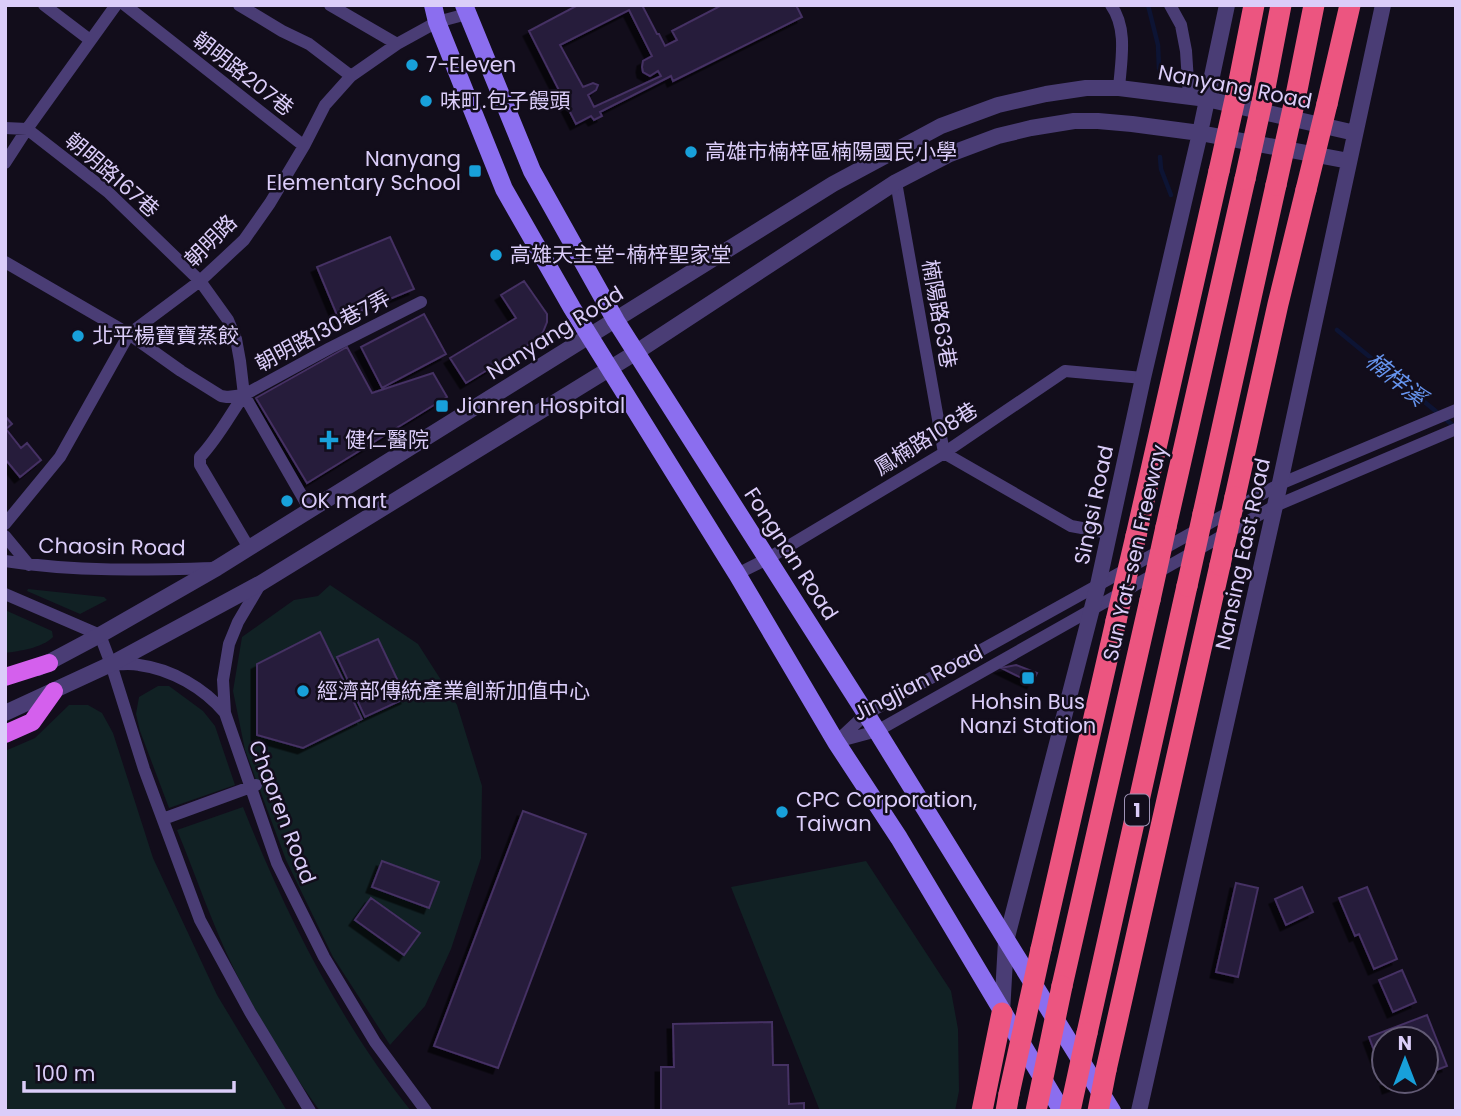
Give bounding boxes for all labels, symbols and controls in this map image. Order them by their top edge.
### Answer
street label: 朝明路207巷 [187,25,300,122]
place label: 7-Eleven [426,50,516,79]
marker: 7-Eleven [404,57,420,73]
street label: Nanyang Road [1156,57,1315,116]
place label: 味町.包子饅頭 [440,86,570,115]
marker: 味町.包子饅頭 [418,93,434,109]
street label: 朝明路167巷 [59,126,165,223]
place label: 高雄市楠梓區楠陽國民小學 [705,137,957,166]
place label: Nanyang Elementary School [266,144,461,197]
marker: 高雄市楠梓區楠陽國民小學 [683,144,699,160]
marker: Nanyang Elementary School [467,163,483,179]
street label: 朝明路 [178,208,243,273]
place label: 高雄天主堂-楠梓聖家堂 [510,240,732,269]
marker: 高雄天主堂-楠梓聖家堂 [488,247,504,263]
street label: 楠陽路63巷 [916,257,963,370]
street label: Nanyang Road [481,279,629,386]
street label: 朝明路130巷7弄 [250,283,395,378]
place label: 北平楊寶寶蒸餃 [92,321,239,350]
marker: 北平楊寶寶蒸餃 [70,328,86,344]
water label: 楠梓溪 [1359,345,1435,415]
place label: Jianren Hospital [456,391,625,420]
street label: 鳳楠路108巷 [868,395,983,482]
marker: Jianren Hospital [434,398,450,414]
place label: 健仁醫院 [345,425,429,454]
marker: 健仁醫院 [319,430,339,450]
street label: Singsi Road [1067,442,1120,567]
street label: Sun Yat-sen Freeway [1096,442,1174,664]
street label: Nansing East Road [1208,455,1277,653]
street label: Fongnan Road [738,482,845,626]
place label: OK mart [301,486,387,515]
marker: OK mart [279,493,295,509]
street label: Chaosin Road [38,531,186,562]
street label: Jingjian Road [848,637,988,728]
marker: Hohsin Bus Nanzi Station [1020,670,1036,686]
place label: 經濟部傳統產業創新加值中心 [317,676,590,705]
marker: 經濟部傳統產業創新加值中心 [295,683,311,699]
place label: Hohsin Bus Nanzi Station [960,687,1096,740]
street label: Chaoren Road [242,736,323,888]
place label: CPC Corporation, Taiwan [796,785,977,838]
road number: 1 [1125,794,1149,825]
marker: CPC Corporation, Taiwan [774,804,790,820]
north arrow [1370,1025,1440,1095]
text: N [1398,1030,1412,1057]
scale bar [24,1050,234,1094]
text: 100 m [35,1059,95,1088]

